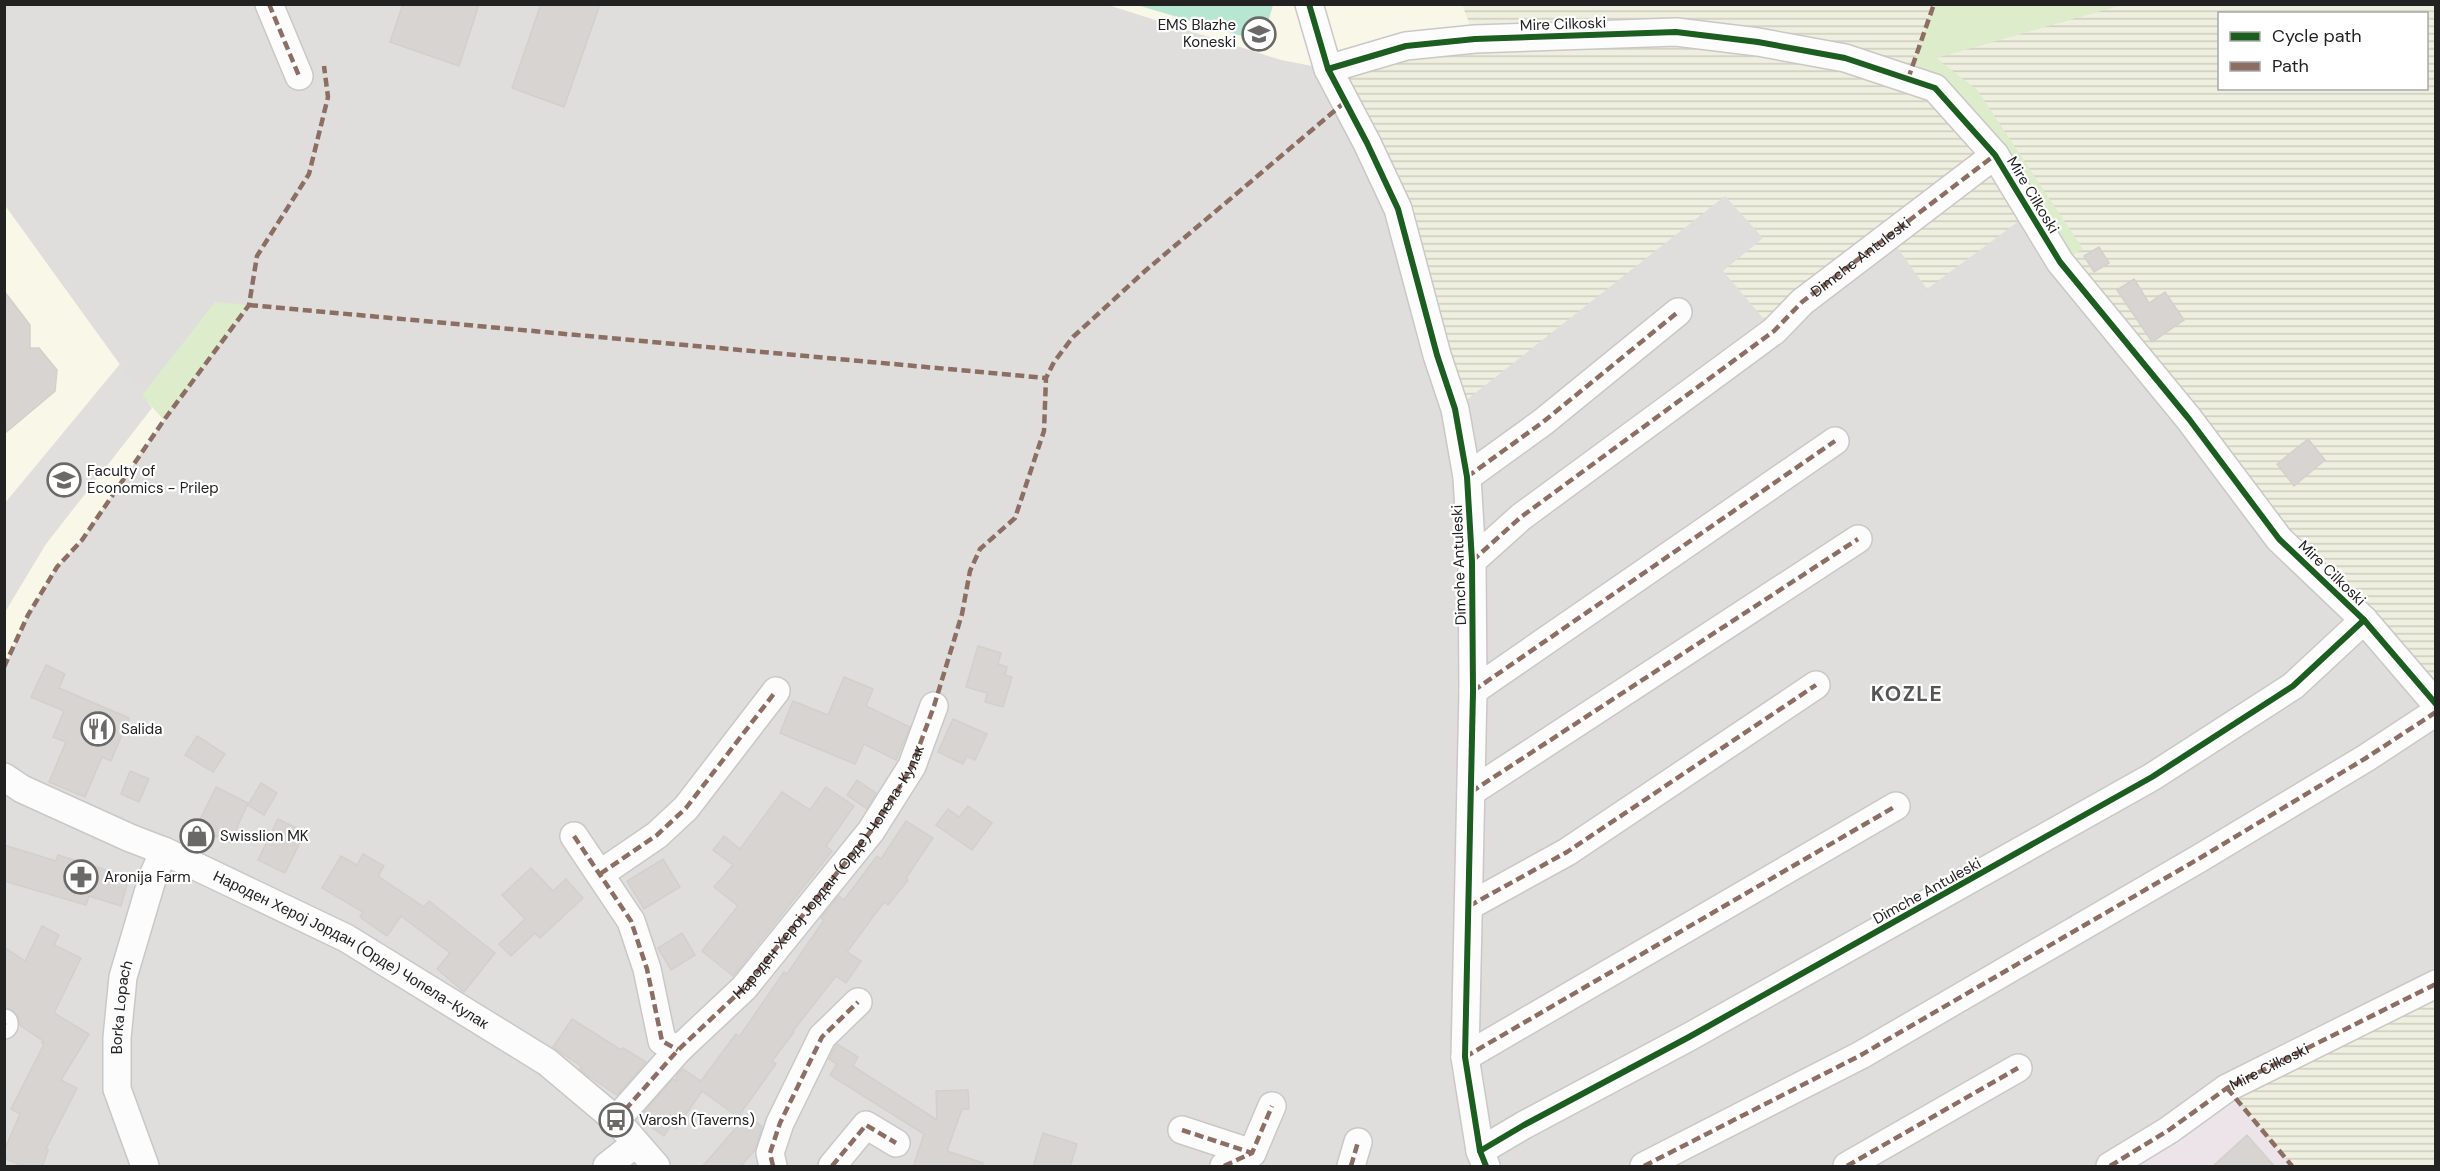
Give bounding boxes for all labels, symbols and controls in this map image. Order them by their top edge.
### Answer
legend [2218,12,2428,90]
street label: Mire Cilkoski [1520,13,1606,35]
place label: EMS Blazhe Koneski [1158,15,1236,52]
school or university icon: EMS Blazhe Koneski [1241,16,1277,52]
text: Cycle path [2272,24,2362,48]
text: Path [2272,54,2309,78]
street label: Mire Cilkoski [2002,153,2064,237]
street label: Dimche Antuleski [1807,213,1915,302]
place label: Faculty of Economics - Prilep [87,461,219,498]
school or university icon: Faculty of Economics - Prilep [46,462,82,498]
street label: Dimche Antuleski [1447,504,1471,626]
street label: Mire Cilkoski [2294,536,2370,610]
district label: KOZLE [1871,680,1943,708]
restaurant icon: Salida [80,711,116,747]
place label: Salida [121,719,162,739]
street label: Народен Херој Јордан (Орде) Чопела-Кулак [728,742,929,1003]
shop icon: Swisslion MK [179,818,215,854]
place label: Swisslion MK [220,826,309,846]
street label: Dimche Antuleski [1869,853,1985,929]
pharmacy icon: Aronija Farm [63,859,99,895]
street label: Народен Херој Јордан (Орде) Чопела-Кулак [210,866,492,1034]
place label: Aronija Farm [104,867,191,887]
street label: Borka Lopach [107,958,137,1054]
street label: Mire Cilkoski [2226,1039,2312,1095]
bus stop icon: Varosh (Taverns) [598,1102,634,1138]
place label: Varosh (Taverns) [639,1110,755,1130]

